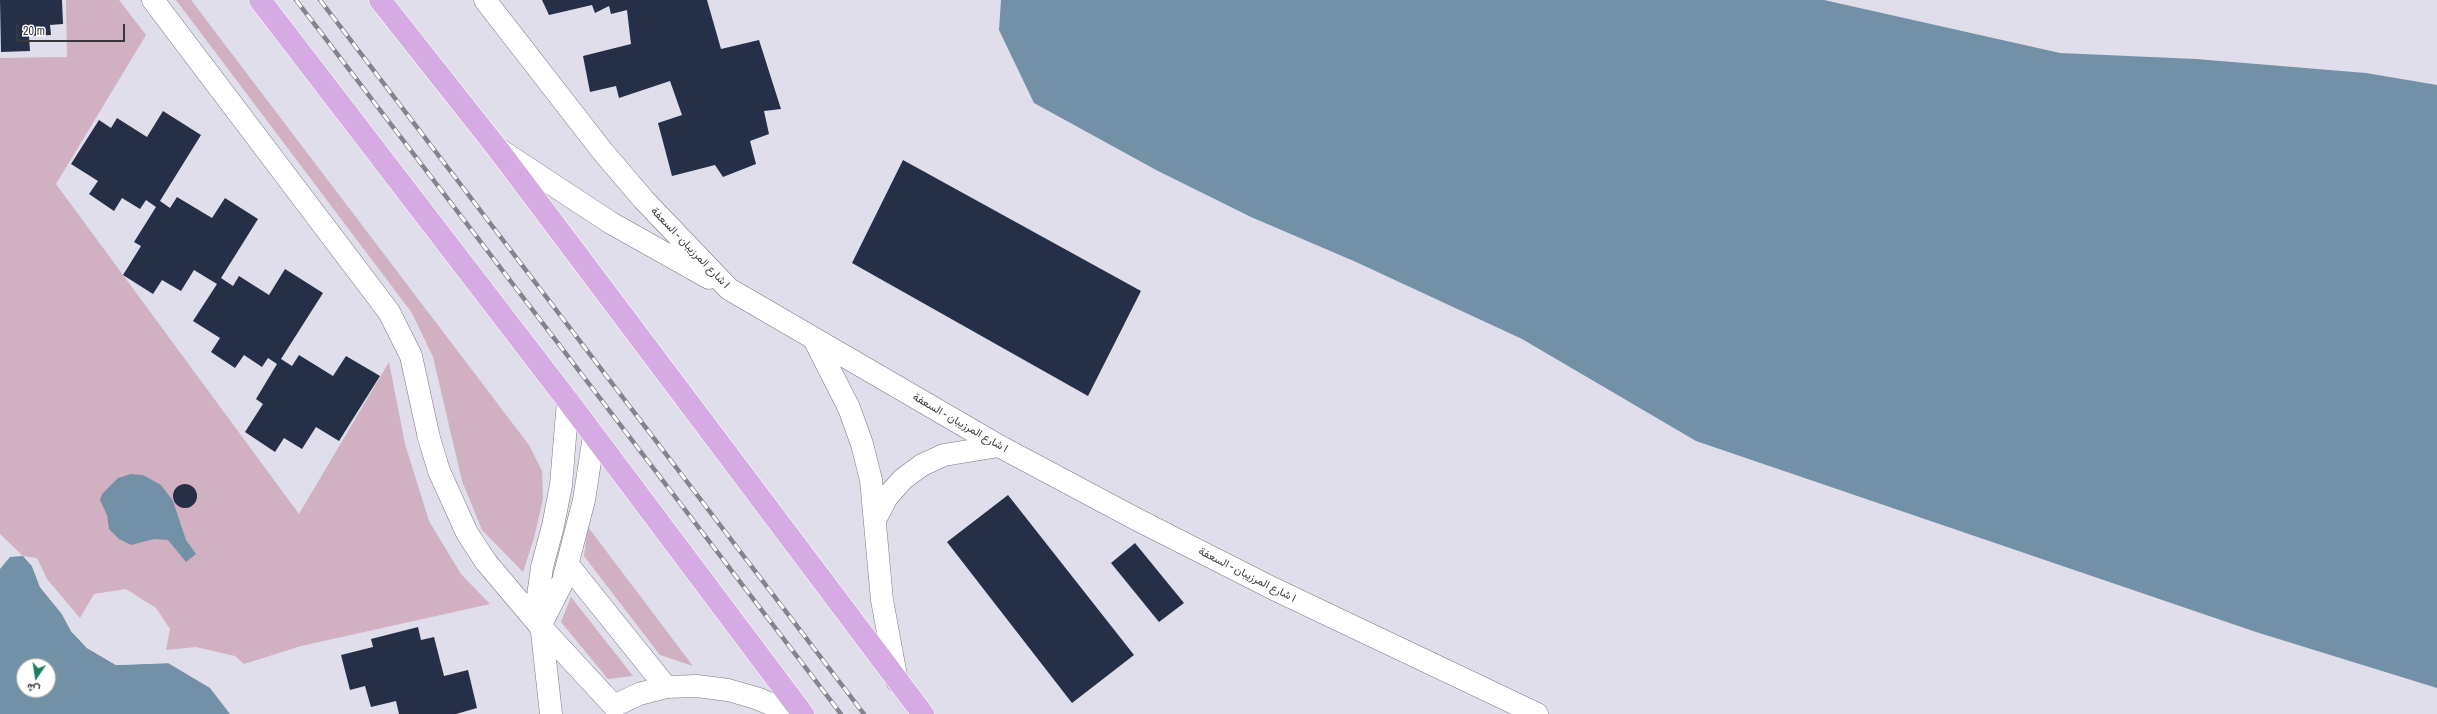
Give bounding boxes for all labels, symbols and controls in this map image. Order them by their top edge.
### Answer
scale bar [18,16,127,42]
text: 20 m [23,23,45,39]
street label: شارع المرزيبان - السعفة I [648,205,732,291]
street label: شارع المرزيبان - السعفة I [910,390,1010,456]
street label: شارع المرزيبان - السعفة I [1196,545,1298,605]
north arrow [16,658,56,698]
text: ش [26,680,42,697]

